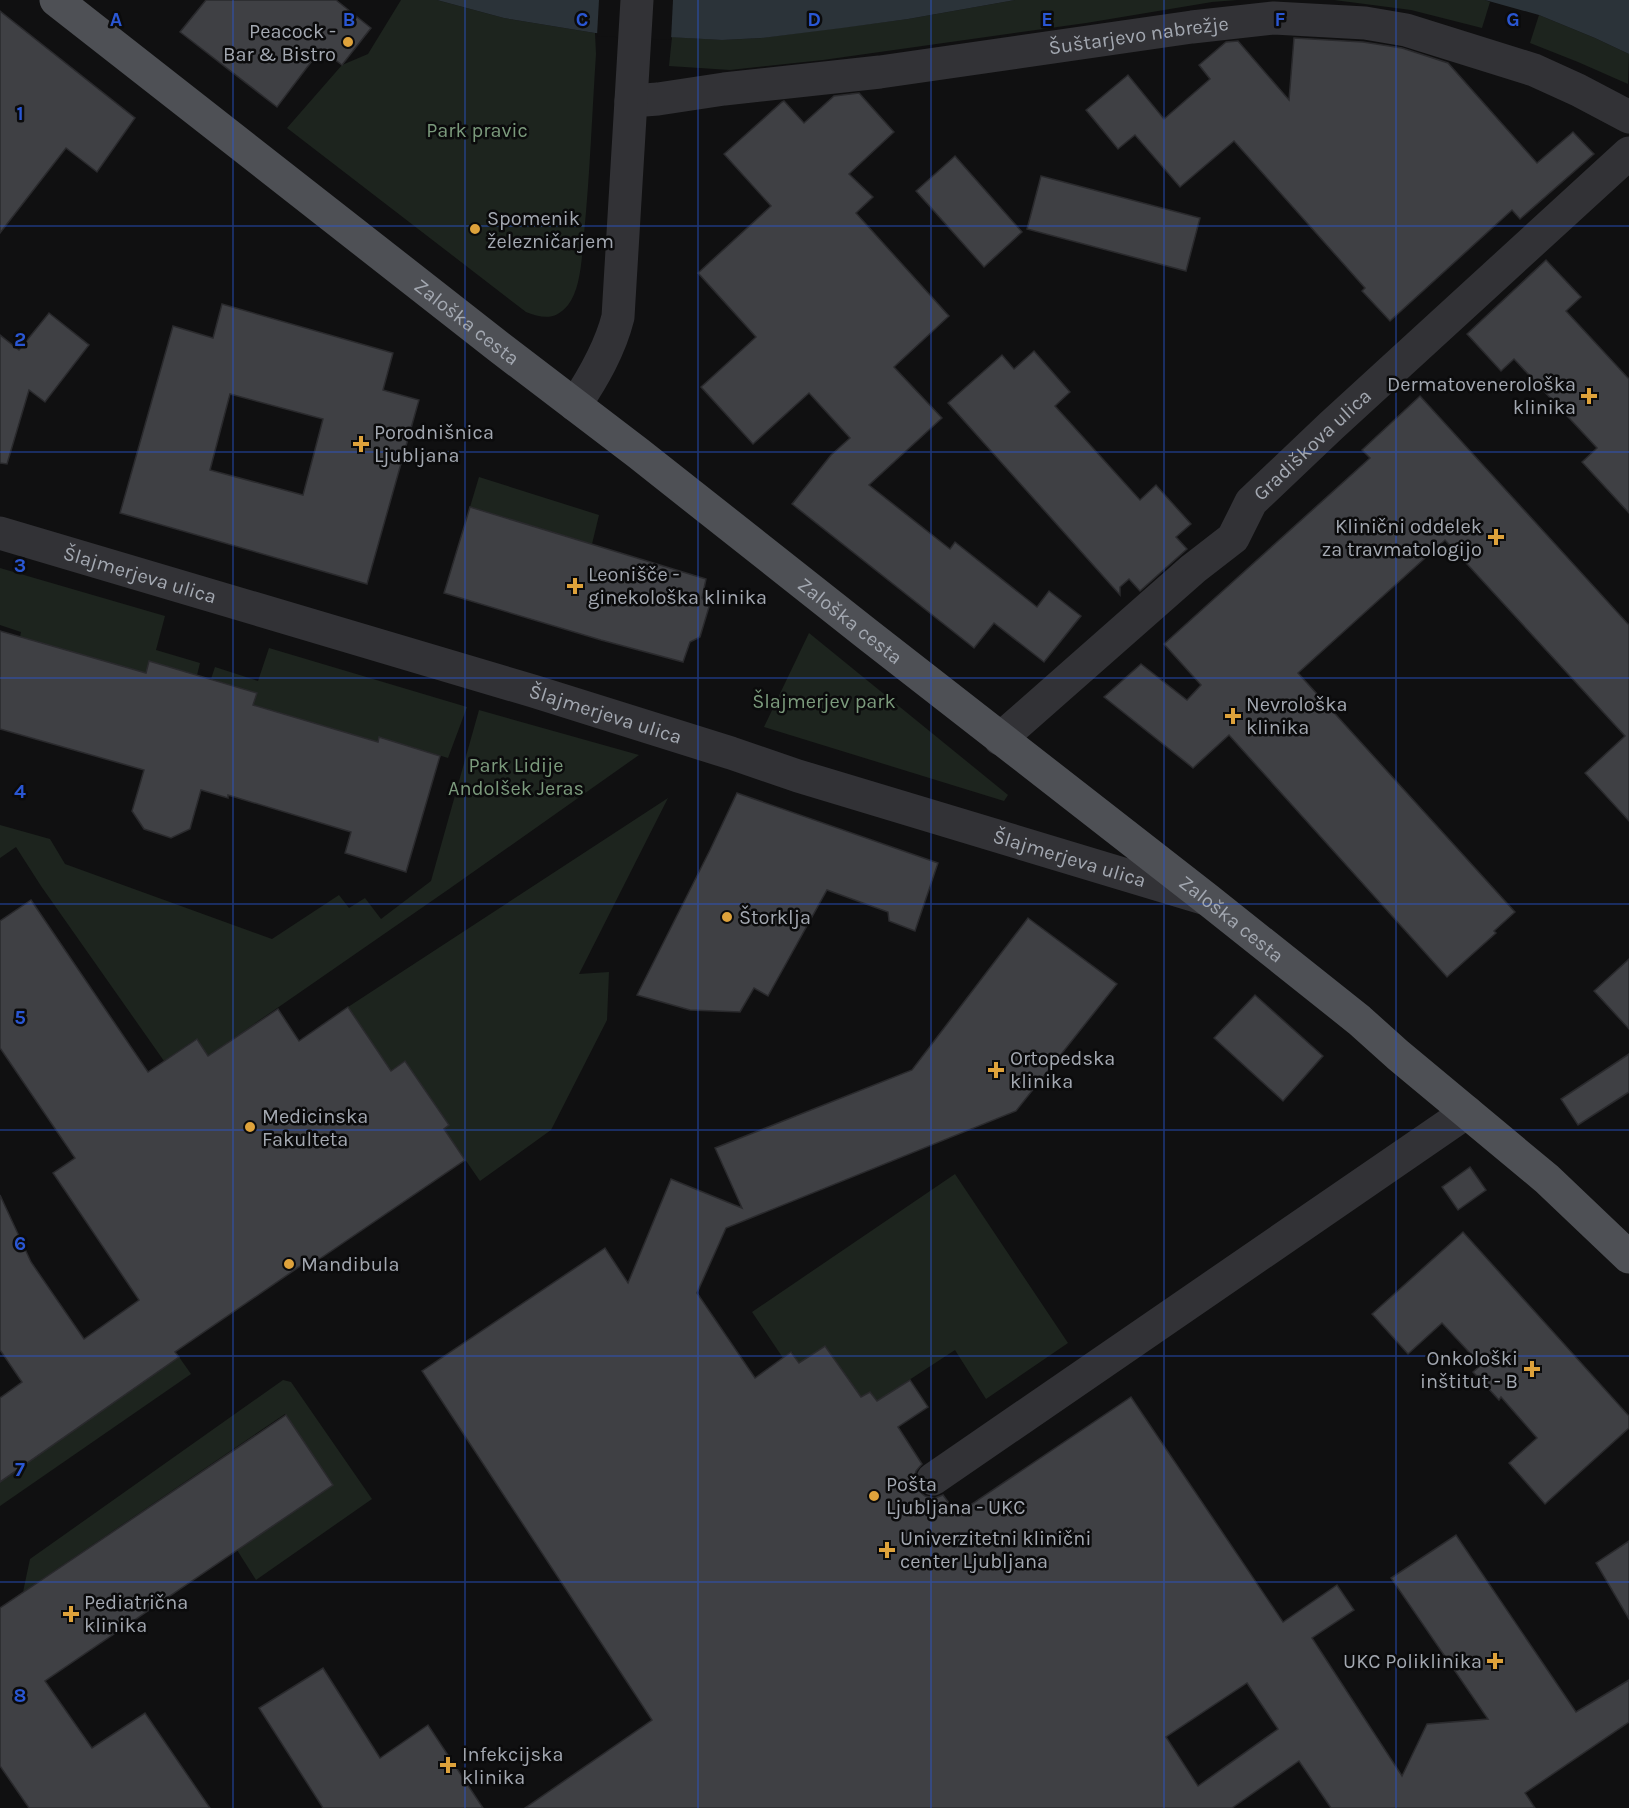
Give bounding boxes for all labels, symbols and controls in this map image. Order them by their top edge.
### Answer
text: A [110,8,123,31]
text: B [343,8,355,31]
text: C [576,8,588,31]
text: D [807,8,821,31]
text: E [1041,8,1053,31]
text: F [1275,8,1286,31]
text: G [1506,8,1520,31]
street label: Šuštarjevo nabrežje [1047,12,1230,60]
place label: Peacock - Bar & Bistro [223,20,336,66]
marker: Peacock - Bar & Bistro [341,35,355,49]
text: 1 [16,102,24,125]
park label: Park pravic [426,119,528,142]
place label: Spomenik železničarjem [487,207,614,253]
marker: Spomenik železničarjem [468,222,482,236]
street label: Zaloška cesta [410,274,524,370]
text: 2 [14,328,26,351]
place label: Dermatovenerološka klinika [1387,373,1576,419]
street label: Gradiškova ulica [1249,384,1376,505]
marker: Dermatovenerološka klinika [1580,387,1598,405]
place label: Porodnišnica Ljubljana [374,421,494,467]
marker: Porodnišnica Ljubljana [352,435,370,453]
place label: Klinični oddelek za travmatologijo [1322,515,1482,561]
marker: Klinični oddelek za travmatologijo [1487,528,1505,546]
street label: Šlajmerjeva ulica [61,540,219,609]
text: 3 [14,554,26,577]
place label: Leonišče - ginekološka klinika [588,563,767,609]
street label: Zaloška cesta [793,573,907,669]
marker: Leonišče - ginekološka klinika [566,577,584,595]
street label: Šlajmerjeva ulica [526,679,685,749]
park label: Šlajmerjev park [752,689,896,713]
place label: Nevrološka klinika [1246,693,1347,739]
marker: Nevrološka klinika [1224,707,1242,725]
park label: Park Lidije Andolšek Jeras [448,754,584,800]
text: 4 [14,780,26,803]
street label: Šlajmerjeva ulica [990,824,1149,892]
street label: Zaloška cesta [1175,871,1288,967]
place label: Štorklja [739,905,811,929]
marker: Štorklja [720,910,734,924]
text: 5 [14,1006,26,1029]
place label: Ortopedska klinika [1010,1047,1115,1093]
marker: Ortopedska klinika [987,1061,1005,1079]
place label: Medicinska Fakulteta [262,1105,368,1151]
marker: Medicinska Fakulteta [243,1120,257,1134]
text: 6 [14,1232,26,1255]
place label: Mandibula [301,1253,399,1276]
marker: Mandibula [282,1257,296,1271]
place label: Onkološki inštitut - B [1420,1347,1518,1393]
marker: Onkološki inštitut - B [1523,1360,1541,1378]
text: 7 [15,1458,25,1481]
place label: Pošta Ljubljana - UKC [886,1473,1025,1519]
marker: Pošta Ljubljana - UKC [867,1489,881,1503]
place label: Univerzitetni klinični center Ljubljana [900,1527,1091,1573]
marker: Univerzitetni klinični center Ljubljana [878,1541,896,1559]
place label: Pediatrična klinika [84,1591,188,1637]
marker: Pediatrična klinika [62,1605,80,1623]
place label: UKC Poliklinika [1343,1650,1482,1673]
marker: UKC Poliklinika [1486,1652,1504,1670]
text: 8 [14,1684,26,1707]
place label: Infekcijska klinika [462,1743,563,1789]
marker: Infekcijska klinika [439,1756,457,1774]

